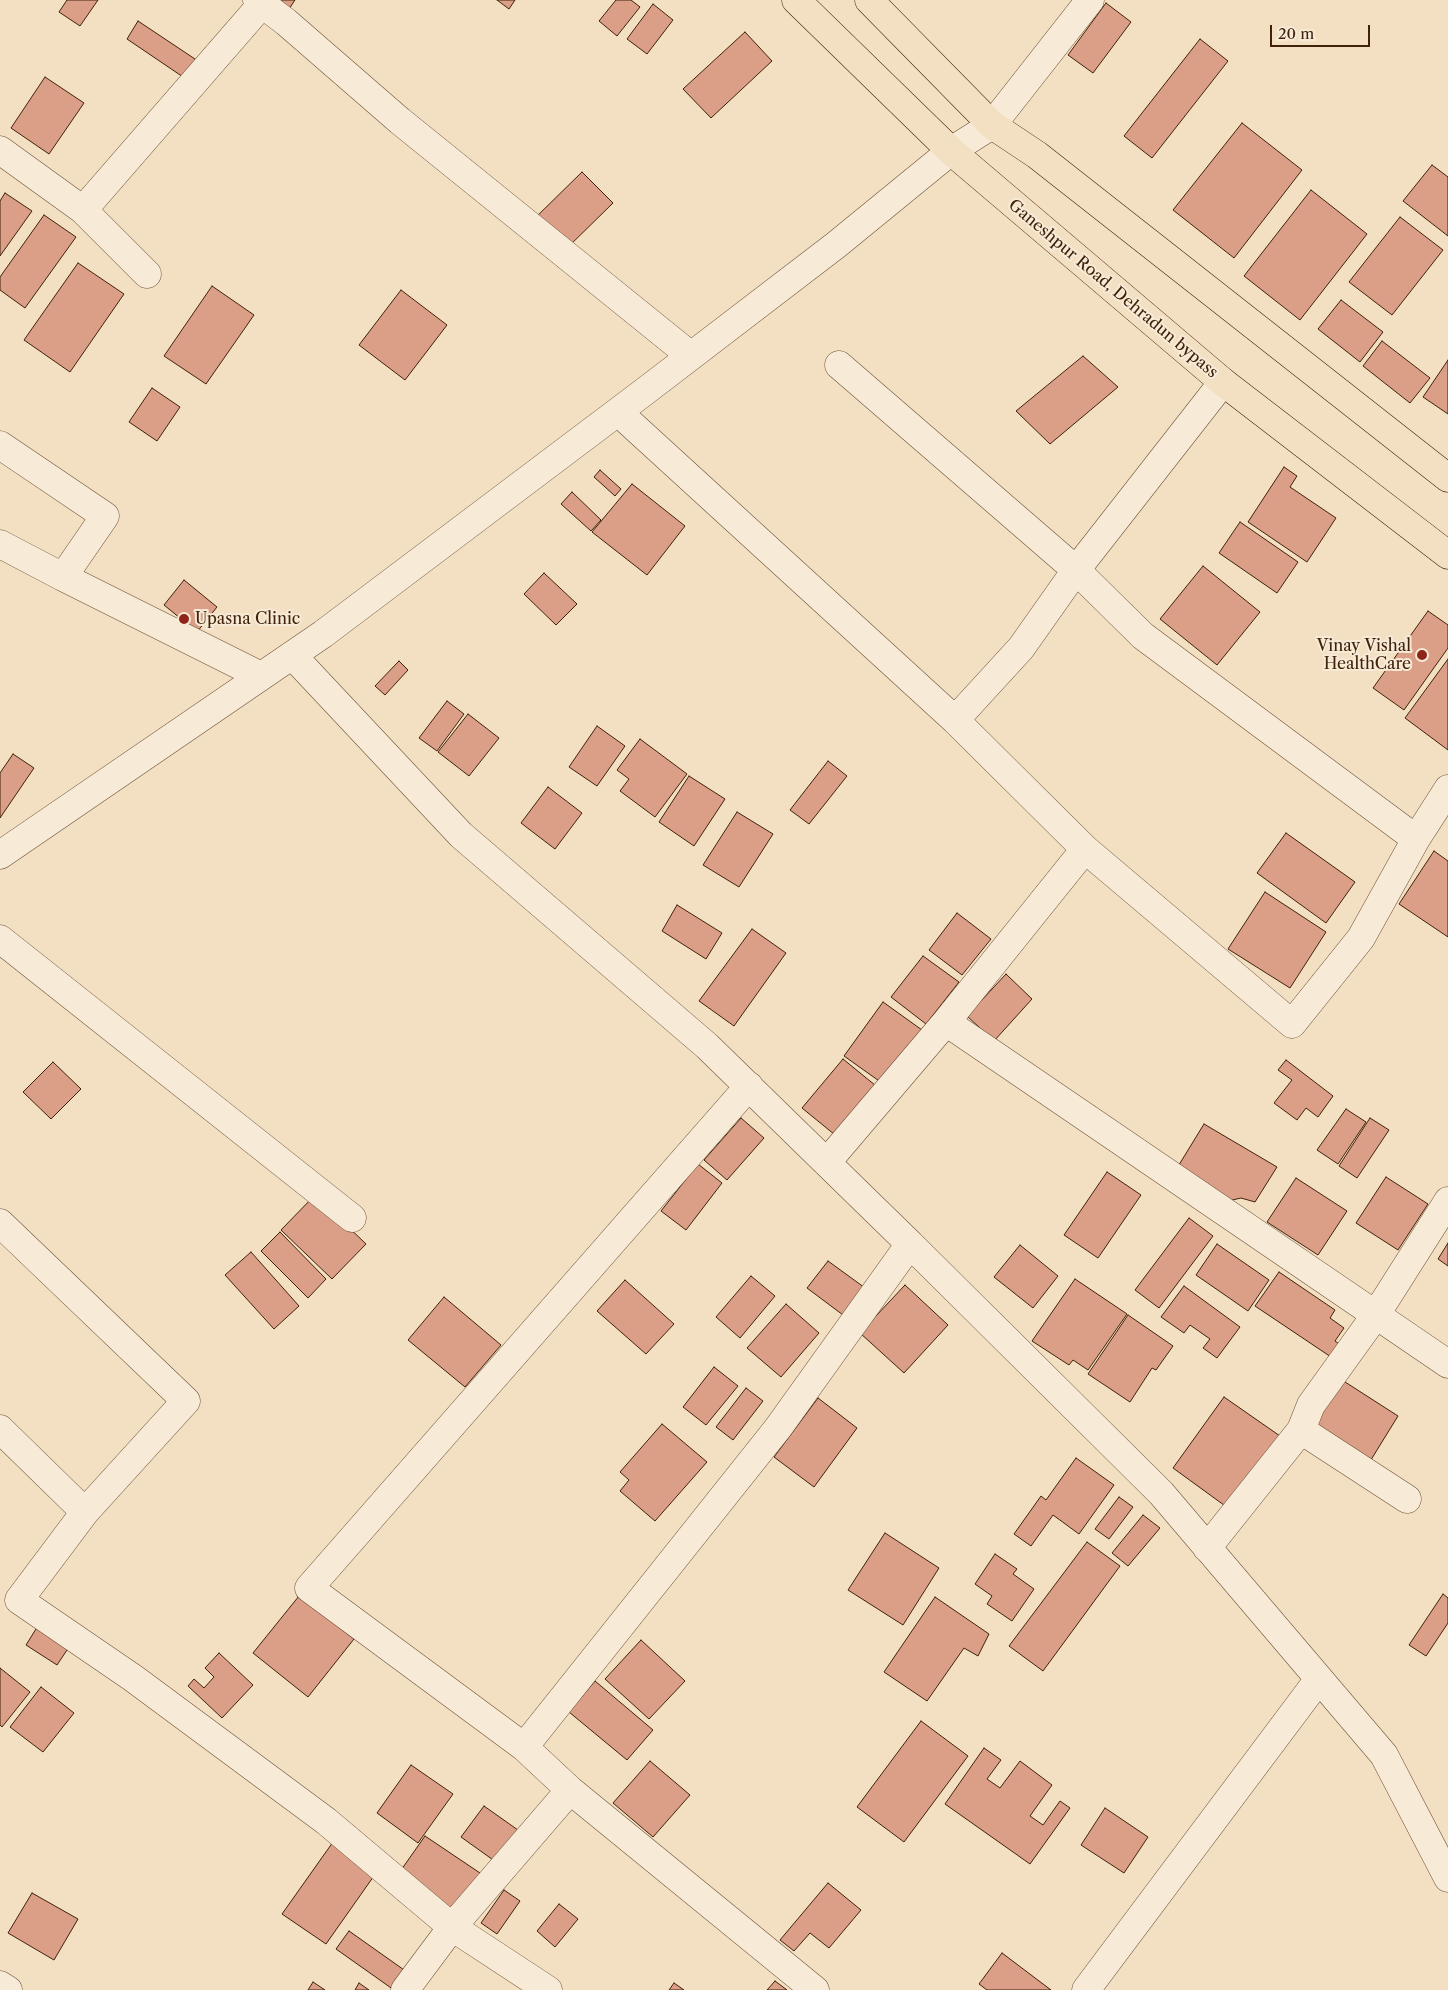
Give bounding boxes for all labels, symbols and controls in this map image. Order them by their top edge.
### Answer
scale bar [1273,15,1373,47]
text: 20 m [1278,24,1314,43]
street label: Ganeshpur Road, Dehradun bypass [1004,196,1222,382]
place label: Upasna Clinic [195,609,300,629]
marker: Upasna Clinic [177,612,191,626]
place label: Vinay Vishal HealthCare [1317,636,1411,674]
marker: Vinay Vishal HealthCare [1415,648,1429,662]

